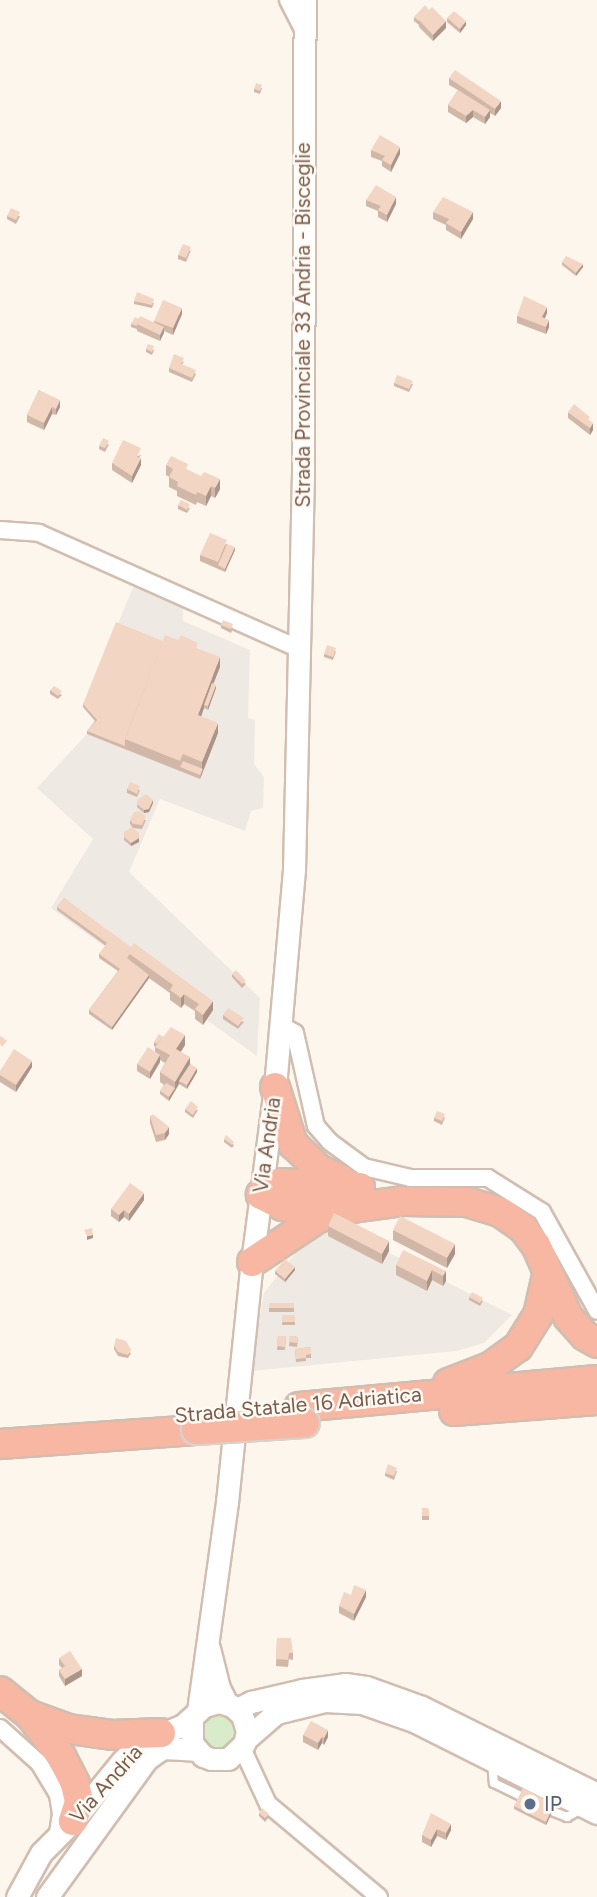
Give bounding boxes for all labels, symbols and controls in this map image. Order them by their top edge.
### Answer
street label: Strada Provinciale 33 Andria - Bisceglie [290,142,316,508]
street label: Via Andria [248,1096,286,1194]
street label: Strada Statale 16 Adriatica [173,1382,423,1428]
street label: Via Andria [64,1740,148,1828]
place label: IP [544,1791,562,1817]
marker: IP [522,1796,538,1812]

